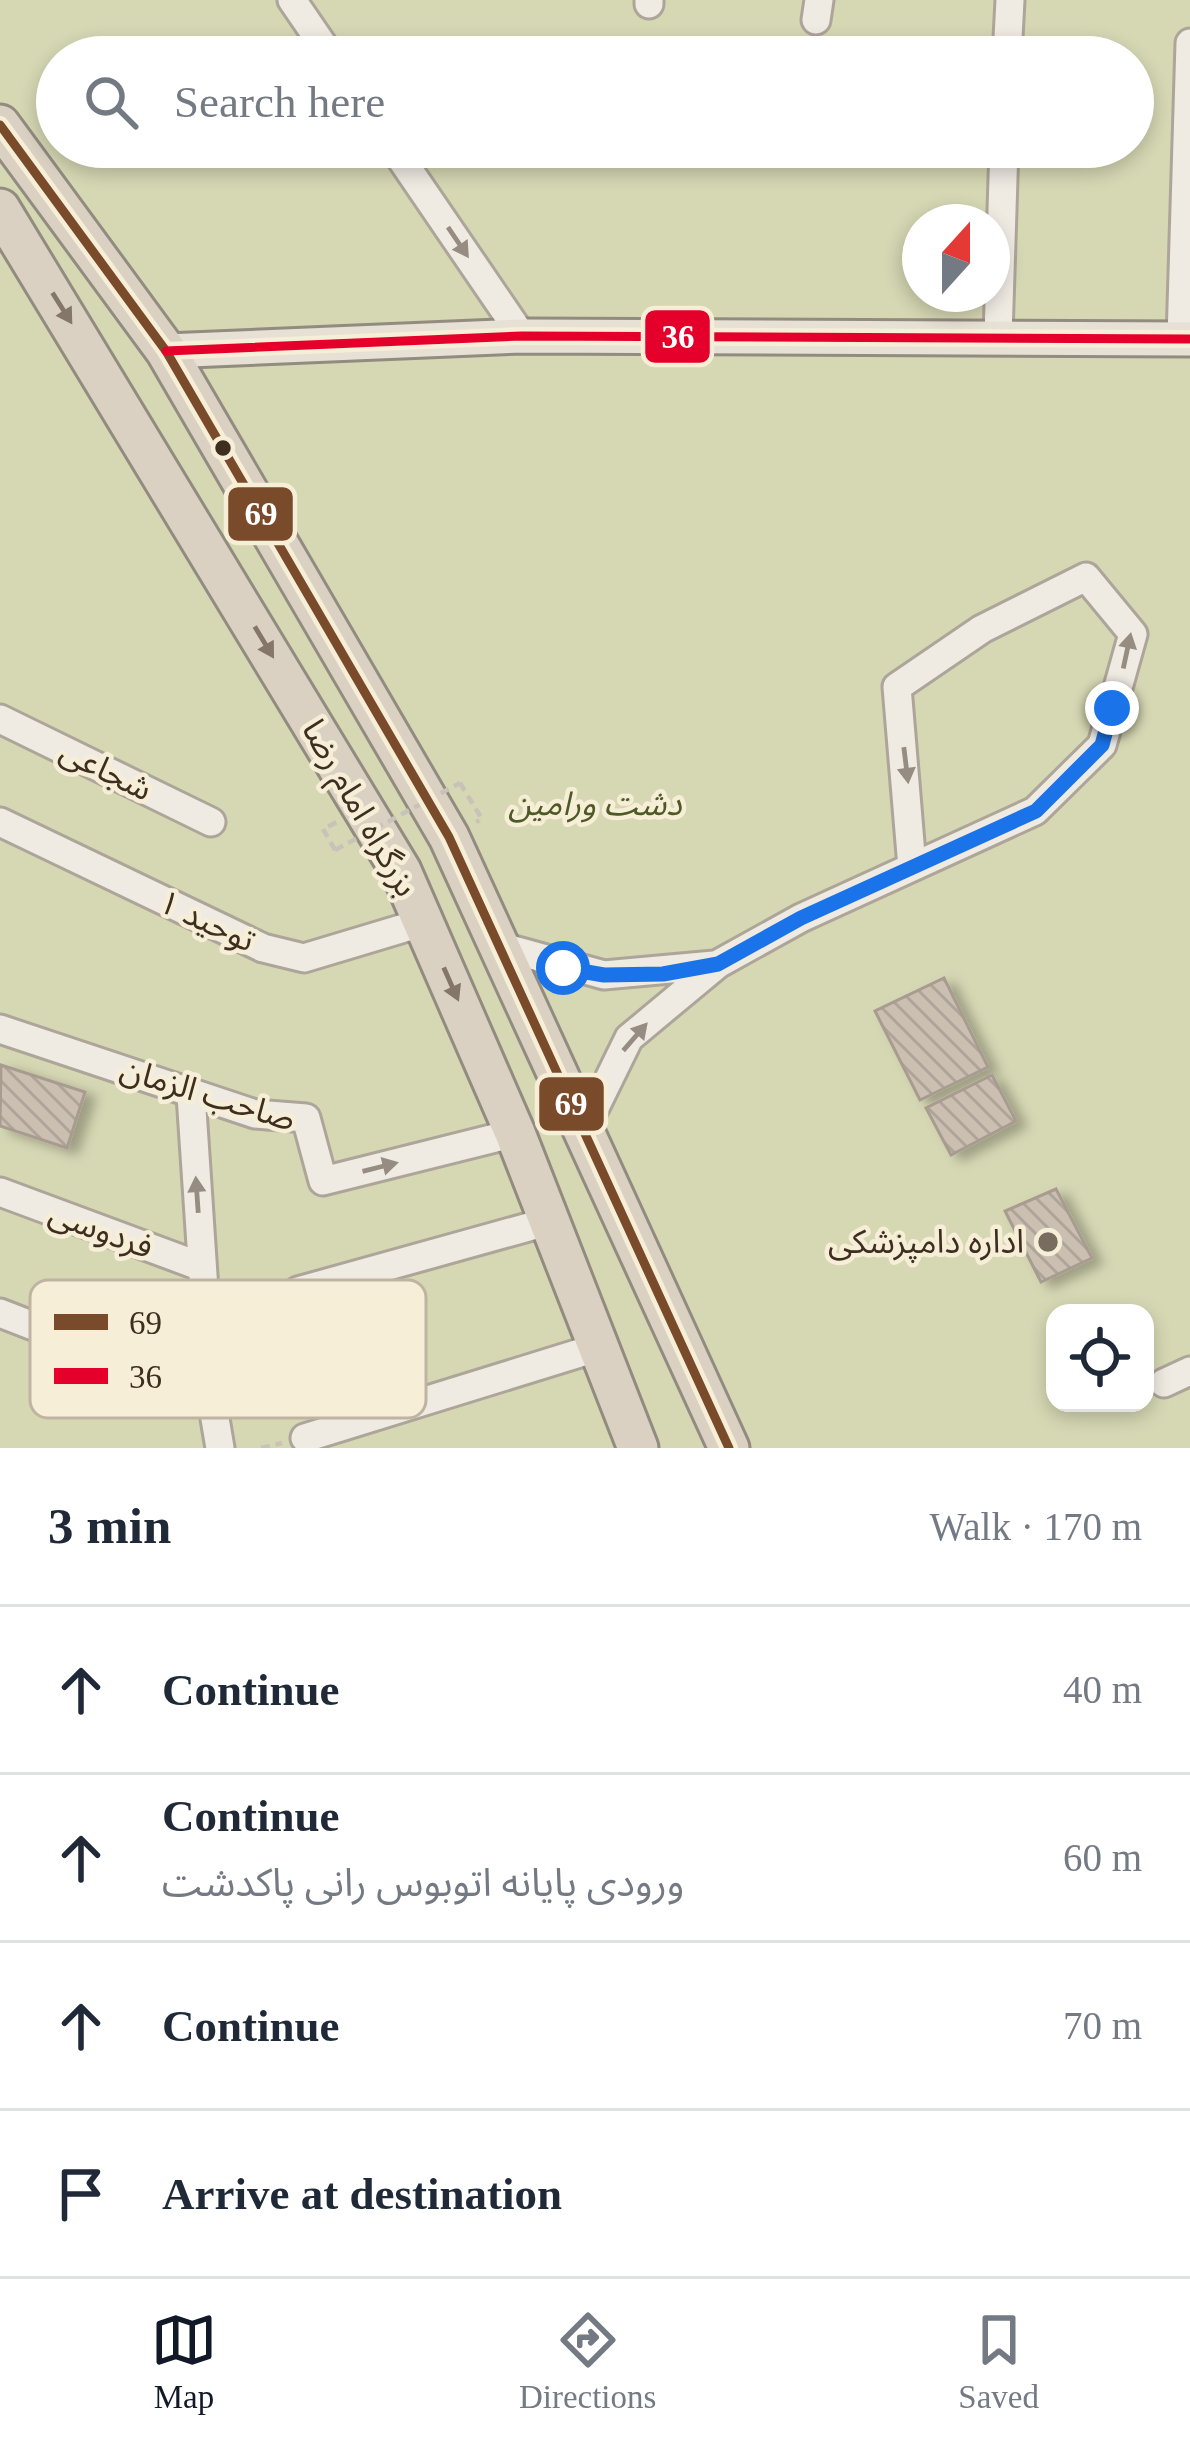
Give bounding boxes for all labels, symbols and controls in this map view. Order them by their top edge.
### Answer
search box [36,36,1154,168]
icon: search [78,69,144,135]
text: Search here [174,77,385,127]
north arrow [902,204,1010,312]
one-way arrow [446,225,468,258]
one-way arrow [51,292,73,324]
line badge: 36 [643,308,712,365]
text: 36 [662,319,695,355]
unlabelled marker [212,437,234,459]
line badge: 69 [226,485,295,543]
text: 69 [245,496,278,532]
one-way arrow [253,625,274,659]
one-way arrow [1118,632,1137,669]
route end [1085,681,1139,735]
street label: بزرگراه امام رضا [290,713,425,906]
street label: شجاعی [54,732,158,808]
one-way arrow [897,747,916,784]
park label: دشت ورامین [508,786,682,823]
street label: توحید ۱ [153,883,261,960]
route start [536,941,590,995]
one-way arrow [441,966,461,1001]
one-way arrow [621,1023,647,1053]
street label: صاحب الزمان [116,1050,300,1139]
line badge: 69 [537,1075,606,1133]
text: 69 [555,1086,588,1122]
one-way arrow [362,1156,399,1175]
one-way arrow [187,1175,206,1213]
street label: فردوسی [44,1195,158,1266]
place label: اداره دامپزشکی [828,1224,1024,1263]
marker: اداره دامپزشکی [1035,1229,1061,1255]
legend [30,1280,426,1418]
map controls [1046,1304,1154,1412]
button: locate [1046,1304,1154,1412]
text: 69 [129,1305,162,1341]
text: 36 [129,1359,162,1395]
text: 3 min [48,1498,171,1554]
text: Walk · 170 m [930,1505,1142,1548]
icon: ahead [48,1657,114,1723]
text: Continue [162,1665,340,1715]
text: 40 m [1063,1668,1142,1711]
text: Continue [162,1791,340,1841]
icon: ahead [48,1825,114,1891]
text: 60 m [1063,1836,1142,1879]
text: ورودی پایانه اتوبوس رانی پاکدشت [162,1861,684,1904]
icon: ahead [48,1993,114,2059]
text: Continue [162,2001,340,2051]
text: 70 m [1063,2004,1142,2047]
icon: arrive [48,2161,114,2227]
text: Arrive at destination [162,2169,562,2219]
tab: Map [151,2307,217,2416]
tab: Directions [519,2307,656,2416]
tab: Saved [958,2307,1039,2416]

